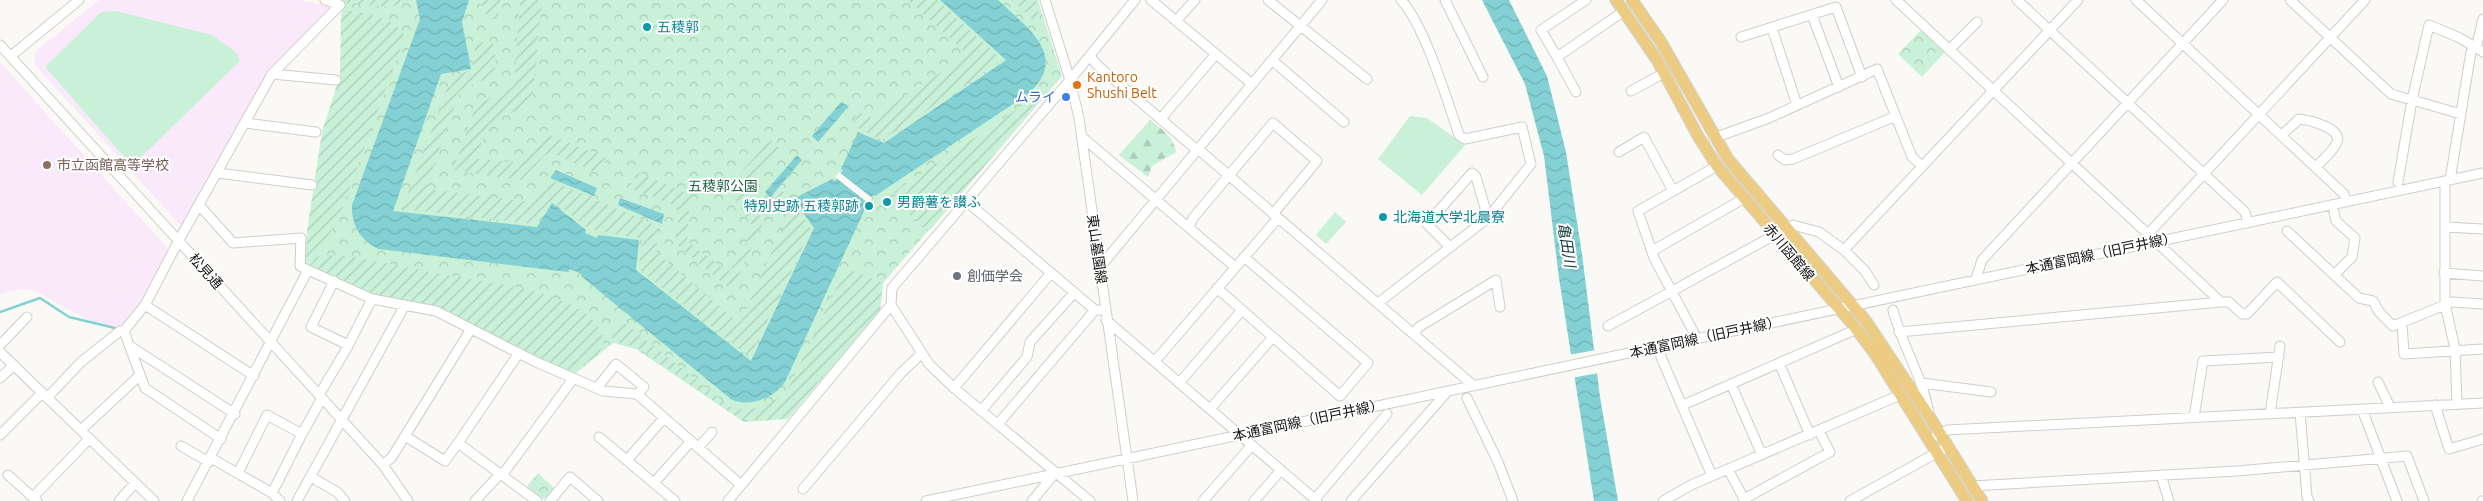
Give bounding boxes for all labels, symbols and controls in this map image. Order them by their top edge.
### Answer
place label: 五稜郭 [657,19,699,35]
marker: 五稜郭 [641,21,653,33]
place label: Kantoro Shushi Belt [1087,69,1157,101]
marker: Kantoro Shushi Belt [1071,79,1083,91]
place label: ムライ [1015,89,1056,105]
marker: ムライ [1060,91,1072,103]
place label: 市立函館高等学校 [57,157,169,173]
marker: 市立函館高等学校 [41,159,53,171]
park label: 五稜郭公園 [688,178,758,194]
place label: 男爵薯を讃ふ [897,194,981,210]
marker: 男爵薯を讃ふ [881,196,893,208]
place label: 特別史跡 五稜郭跡 [744,198,859,214]
marker: 特別史跡 五稜郭跡 [863,200,875,212]
place label: 北海道大学北晨寮 [1393,209,1505,225]
marker: 北海道大学北晨寮 [1377,211,1389,223]
street label: 東山墓園線 [1084,213,1110,285]
street label: 赤川函館線 [1760,220,1818,284]
water label: 亀田川 [1555,221,1579,271]
street label: 本通富岡線（旧戸井線） [2024,229,2178,277]
street label: 松見通 [186,250,226,292]
place label: 創価学会 [967,268,1023,284]
marker: 創価学会 [951,270,963,282]
street label: 本通富岡線（旧戸井線） [1628,313,1782,361]
street label: 本通富岡線（旧戸井線） [1231,396,1385,444]

